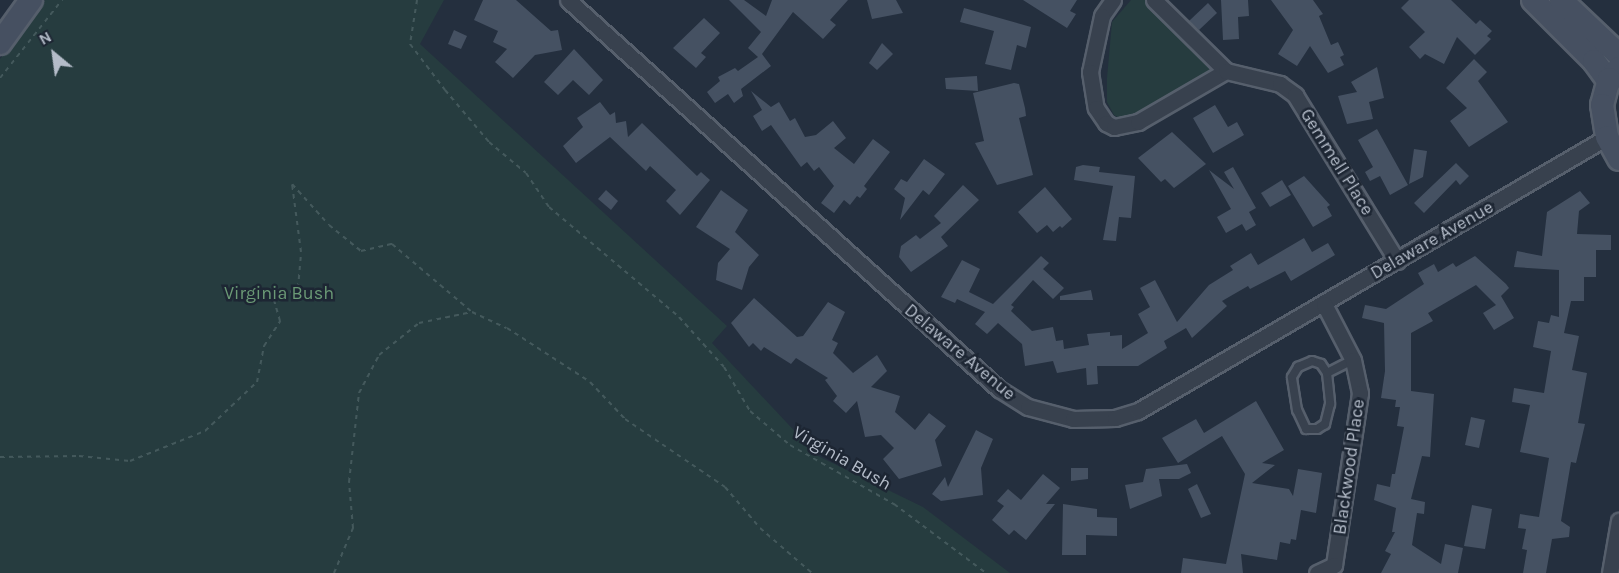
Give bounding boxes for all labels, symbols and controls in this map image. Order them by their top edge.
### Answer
north arrow [24,24,84,84]
text: N [35,27,55,49]
street label: Gemmell Place [1296,105,1378,219]
street label: Delaware Avenue [1367,196,1497,284]
park label: Virginia Bush [224,282,334,304]
street label: Delaware Avenue [900,299,1020,405]
street label: Blackwood Place [1329,398,1369,536]
street label: Virginia Bush [789,421,895,495]

